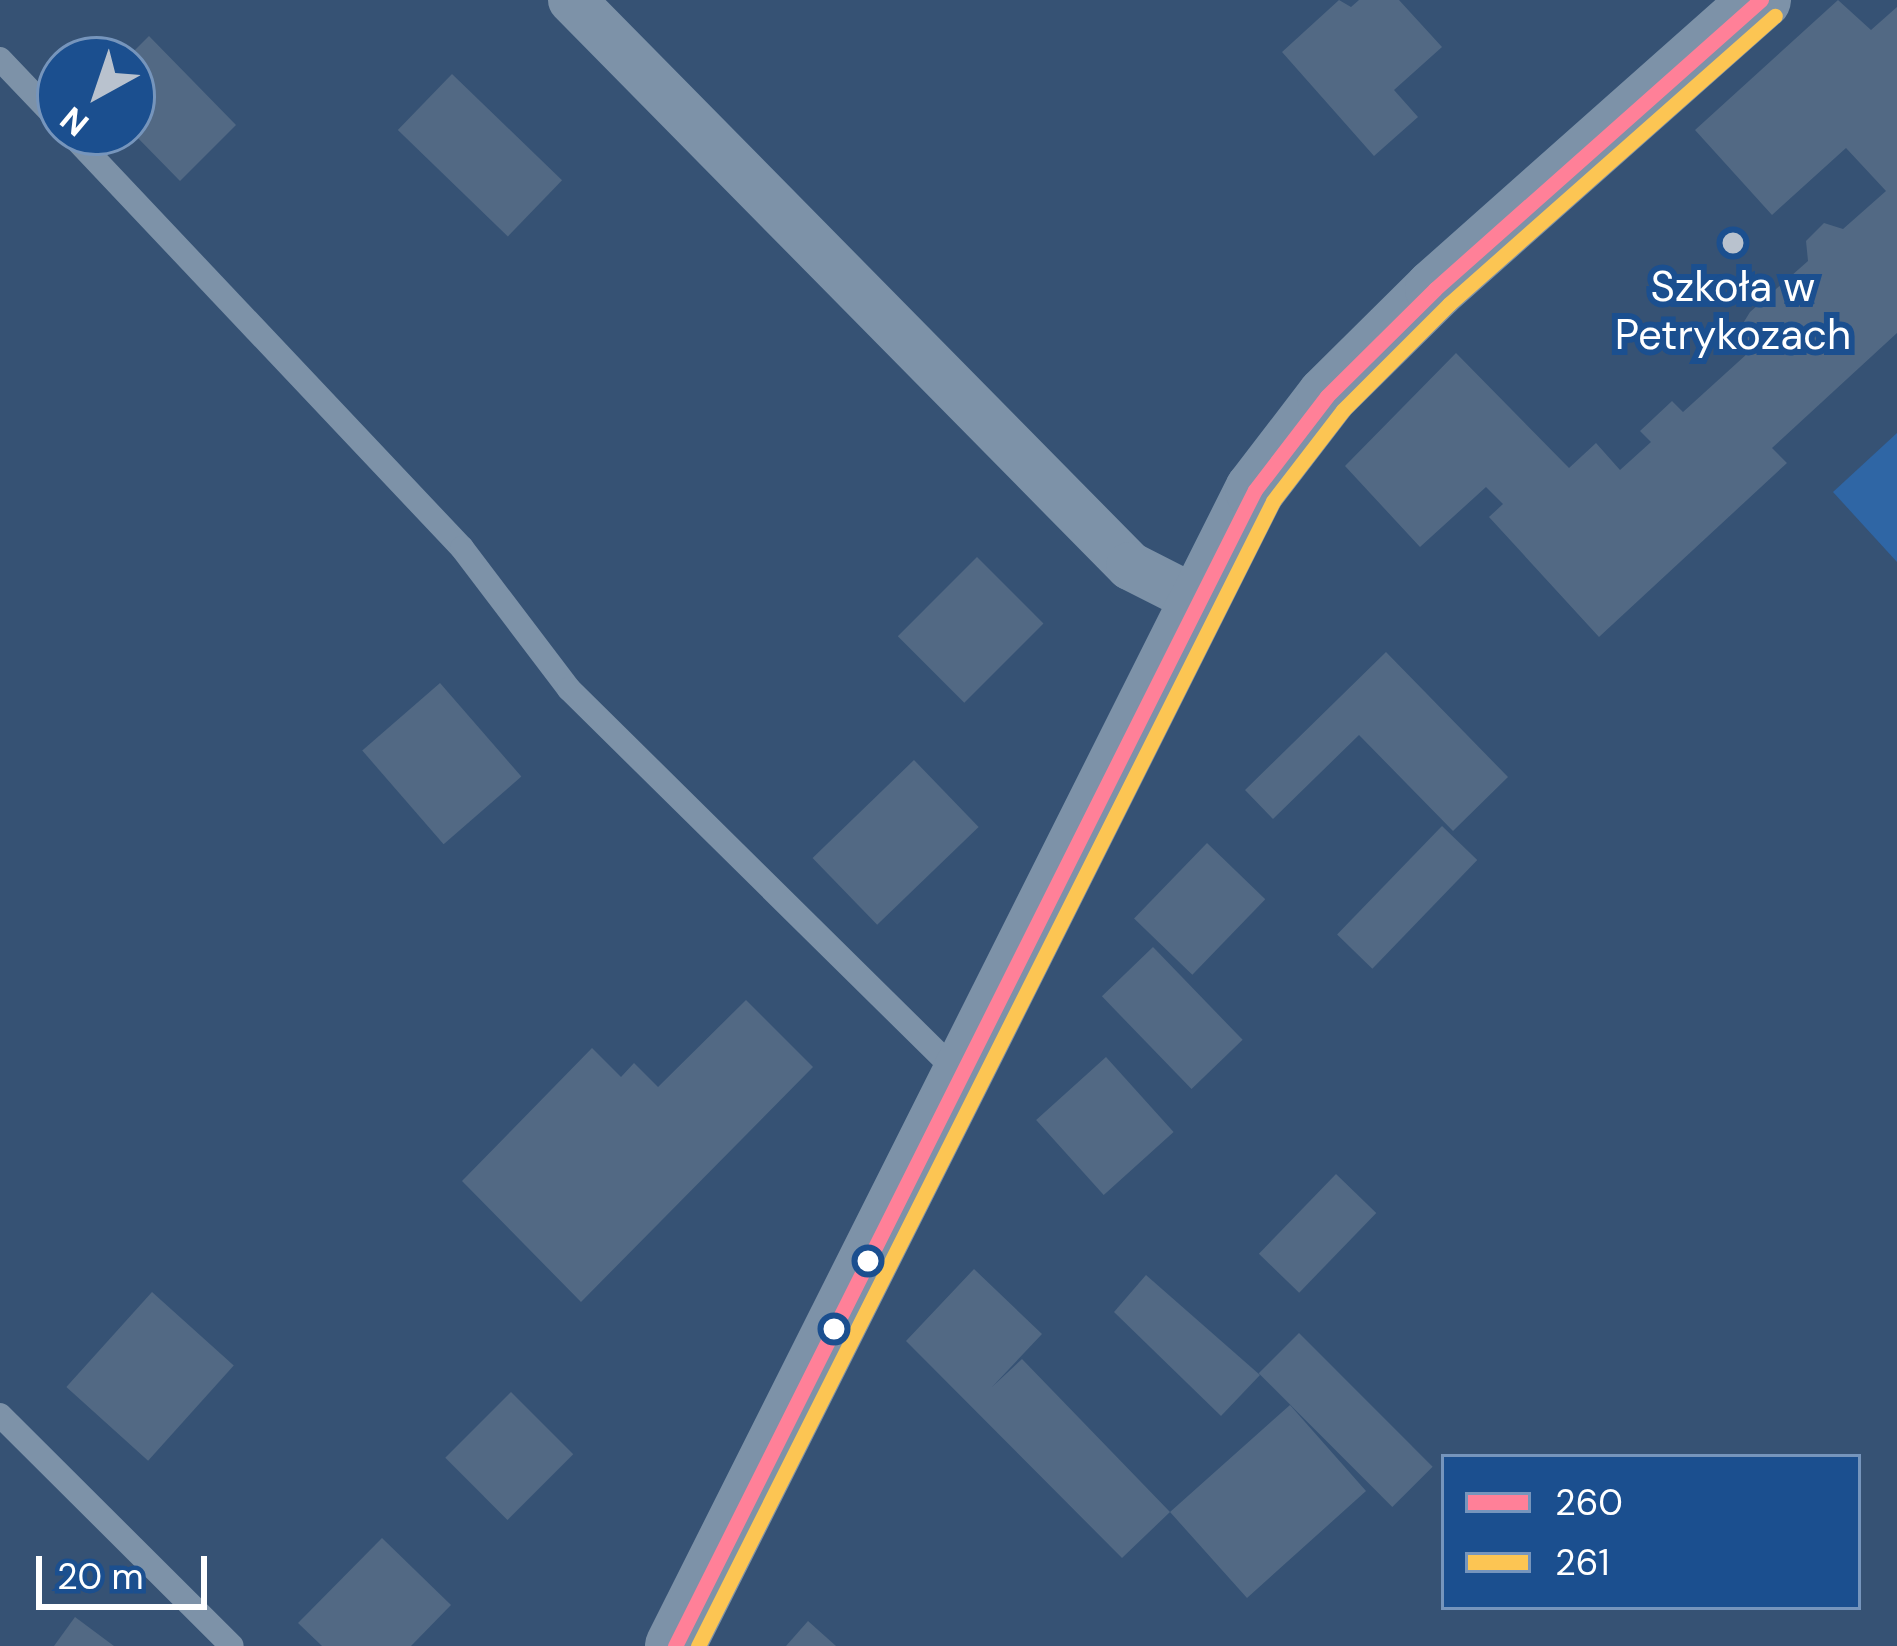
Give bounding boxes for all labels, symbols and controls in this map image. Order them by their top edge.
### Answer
north arrow [36,36,156,156]
text: N [51,97,98,146]
marker: Szkoła w Petrykozach [1720,230,1746,256]
place label: Szkoła w Petrykozach [1615,262,1851,360]
unlabelled marker [857,1250,879,1272]
unlabelled marker [823,1318,845,1340]
legend [1441,1454,1861,1610]
text: 260 [1555,1479,1623,1526]
scale bar [42,1532,213,1606]
text: 261 [1555,1539,1610,1586]
text: 20 m [57,1553,144,1600]

